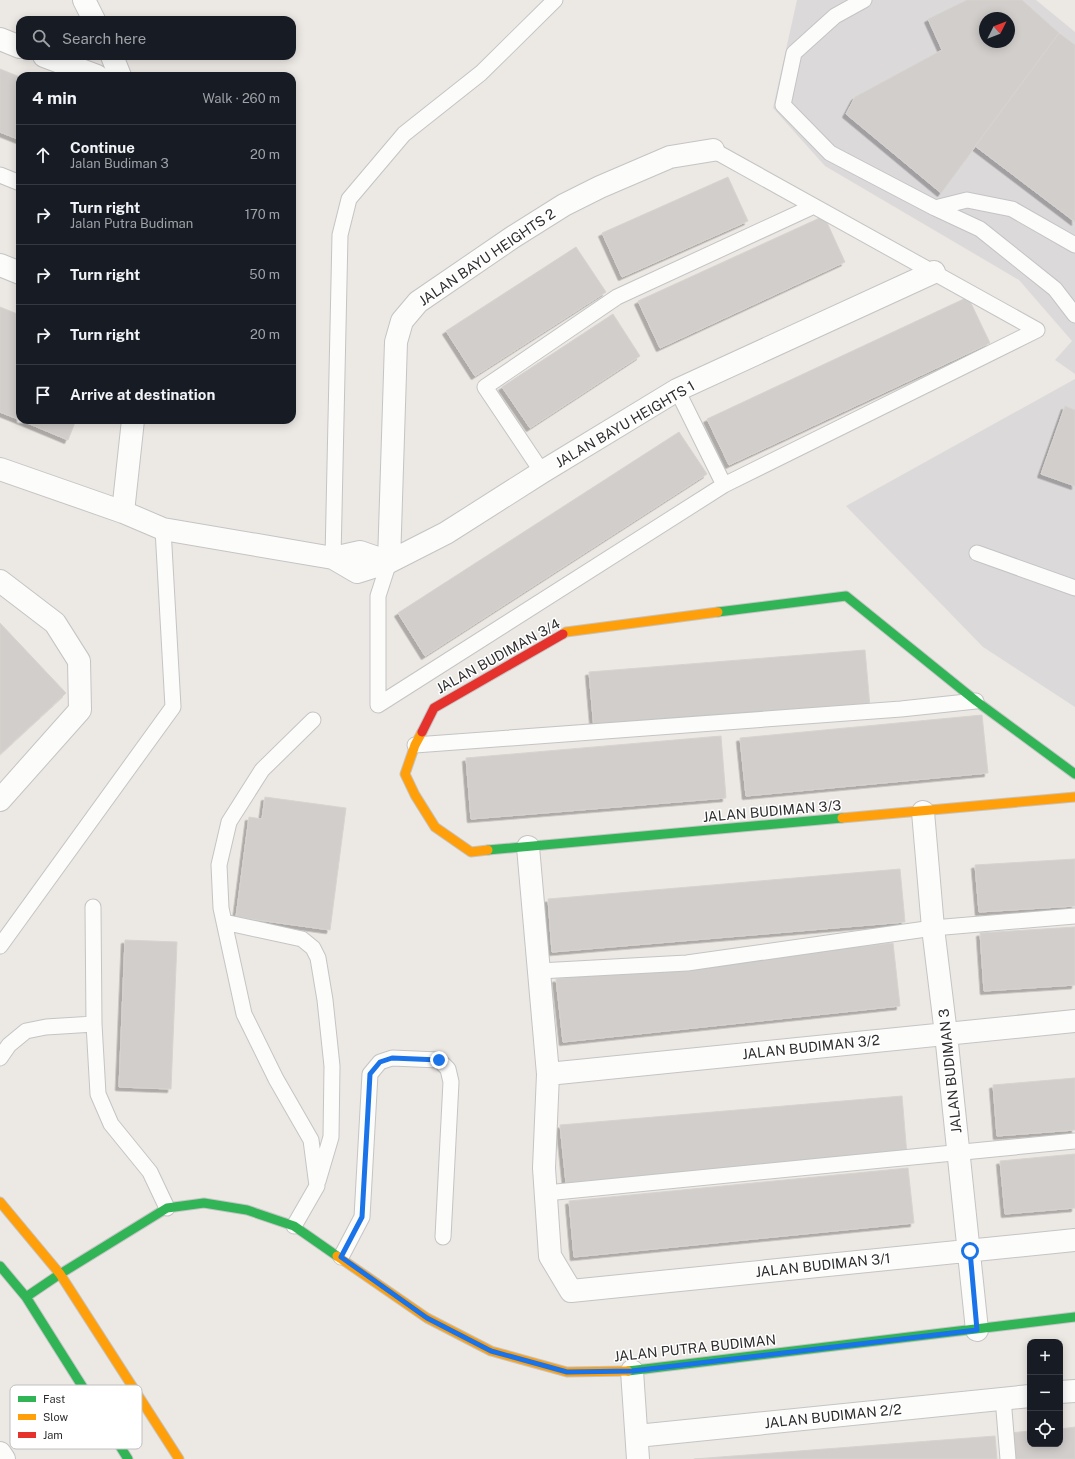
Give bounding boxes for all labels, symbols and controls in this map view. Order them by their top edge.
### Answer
north arrow [979,12,1015,48]
search box [16,16,296,60]
icon: search [30,27,52,49]
text: Search here [62,30,146,47]
text: 4 min [32,88,77,108]
text: Walk · 260 m [202,91,280,106]
text: Continue [70,139,135,156]
icon: ahead [32,144,54,166]
text: 20 m [250,147,280,162]
text: Jalan Budiman 3 [70,156,169,171]
text: Turn right [70,199,140,216]
icon: right [32,204,54,226]
street label: JALAN BAYU HEIGHTS 2 [416,205,558,309]
text: 170 m [245,207,280,222]
text: Jalan Putra Budiman [70,216,193,231]
icon: right [32,264,54,286]
text: Turn right [70,266,140,283]
text: 50 m [249,267,280,282]
icon: right [32,324,54,346]
text: Turn right [70,326,140,343]
text: 20 m [250,327,280,342]
street label: JALAN BAYU HEIGHTS 1 [552,377,698,471]
icon: arrive [32,384,54,406]
text: Arrive at destination [70,386,215,403]
street label: JALAN BUDIMAN 3/4 [433,615,563,697]
street label: JALAN BUDIMAN 3/3 [702,797,842,825]
street label: JALAN BUDIMAN 3 [935,1008,964,1134]
street label: JALAN BUDIMAN 3/2 [741,1032,881,1062]
route end [430,1051,448,1069]
route start [961,1242,979,1260]
street label: JALAN BUDIMAN 3/1 [755,1250,891,1280]
street label: JALAN PUTRA BUDIMAN [613,1332,777,1364]
map controls [1027,1339,1063,1447]
button: + [1027,1339,1063,1375]
button: − [1027,1375,1063,1411]
legend [10,1385,142,1449]
text: Fast [43,1393,65,1405]
street label: JALAN BUDIMAN 2/2 [764,1401,902,1431]
text: Slow [43,1411,69,1423]
button: locate [1027,1411,1063,1447]
text: Jam [43,1429,63,1441]

